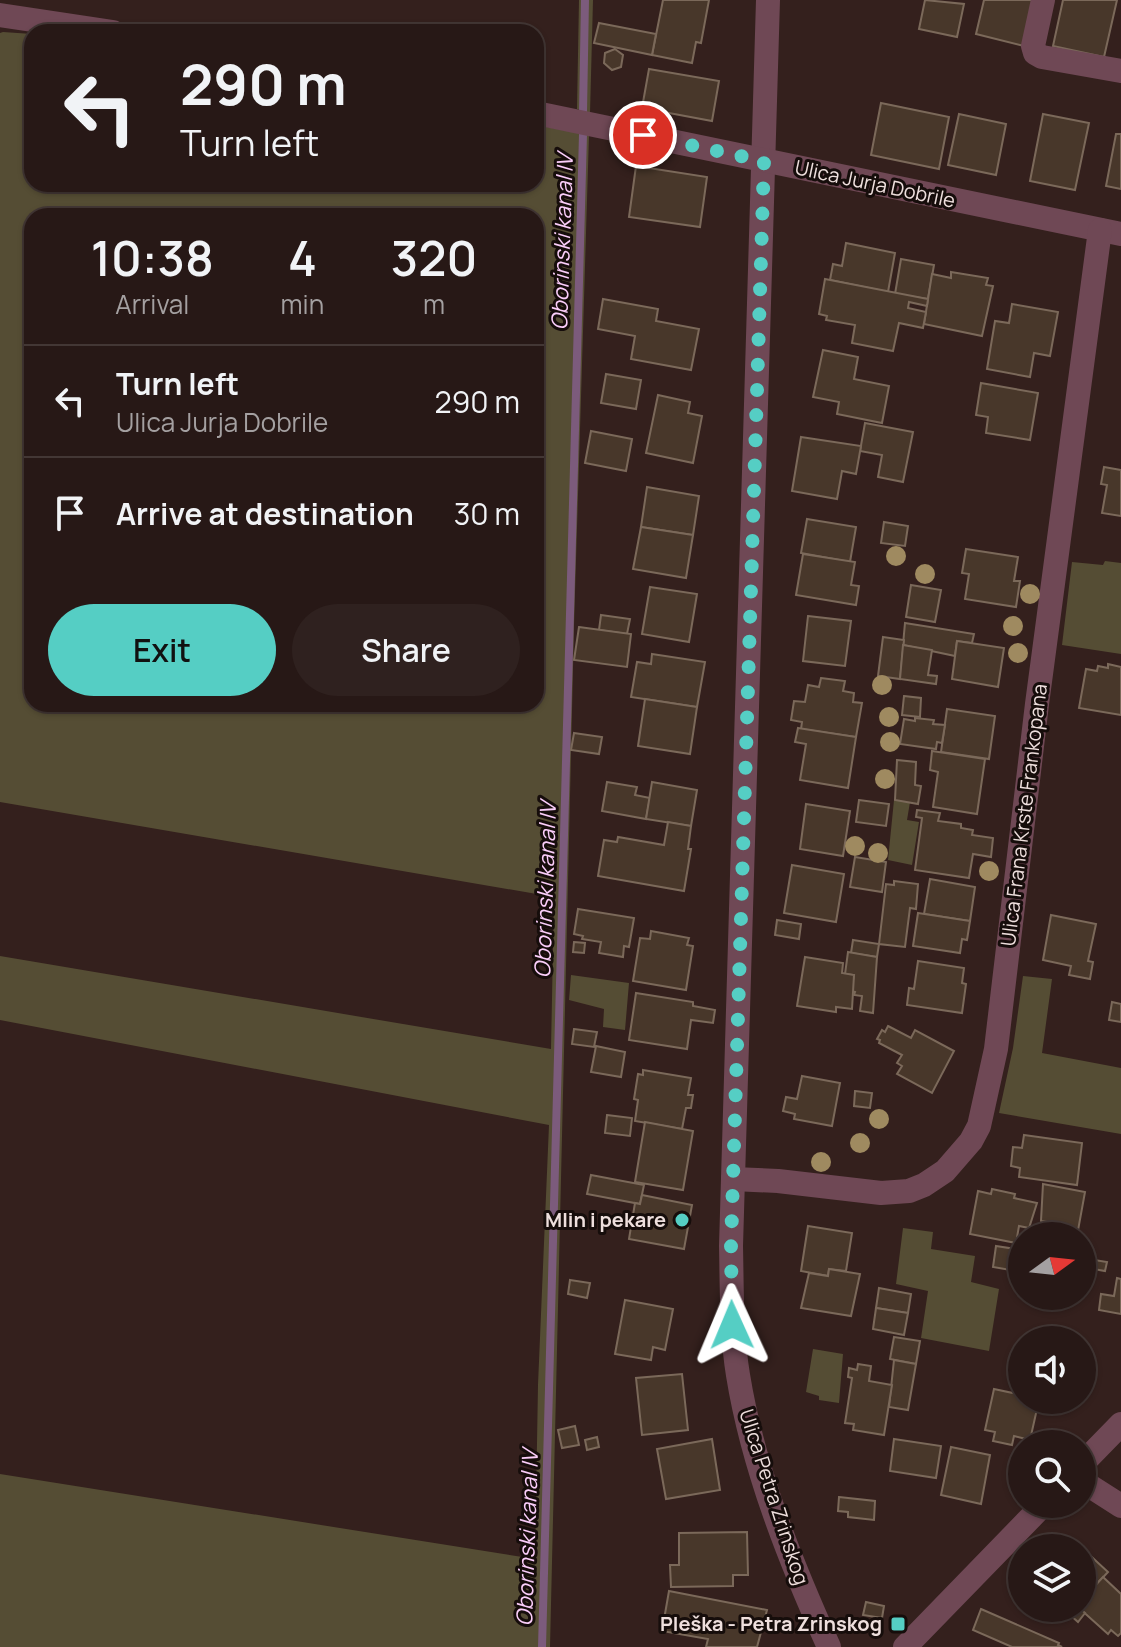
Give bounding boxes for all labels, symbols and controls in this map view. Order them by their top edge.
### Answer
text: 290 m [180,45,347,122]
icon: left [48,56,152,160]
pin [609,101,677,169]
icon: arrive [621,113,665,157]
text: Turn left [180,118,319,167]
water label: Oborinski kanal IV [544,149,580,331]
street label: Ulica Jurja Dobrile [792,153,958,214]
text: 10:38 [91,225,214,290]
text: 4 [288,225,317,290]
text: 320 [391,225,477,290]
text: Arrival [115,286,189,322]
text: min [281,286,324,322]
text: m [423,286,445,322]
text: Turn left [116,363,239,404]
icon: left [48,379,92,423]
text: 290 m [435,381,520,422]
text: Ulica Jurja Dobrile [116,404,328,440]
icon: arrive [48,491,92,535]
text: Arrive at destination [116,493,414,534]
text: 30 m [454,493,520,534]
button: Exit [48,604,276,696]
button: Share [292,604,520,696]
street label: Ulica Frana Krste Frankopana [994,682,1053,948]
water label: Oborinski kanal IV [527,797,563,979]
place label: Mlin i pekare [545,1206,666,1233]
marker: Mlin i pekare [673,1211,691,1229]
north arrow [1008,1222,1096,1310]
map controls [1008,1222,1096,1622]
position arrow [690,1283,774,1367]
button: sound [1008,1326,1096,1414]
street label: Ulica Petra Zrinskog [733,1406,816,1588]
button: search [1008,1430,1096,1518]
water label: Oborinski kanal IV [509,1445,545,1627]
button: layers [1008,1534,1096,1622]
place label: Pleška - Petra Zrinskog [660,1610,882,1637]
marker: Pleška - Petra Zrinskog [889,1615,907,1633]

